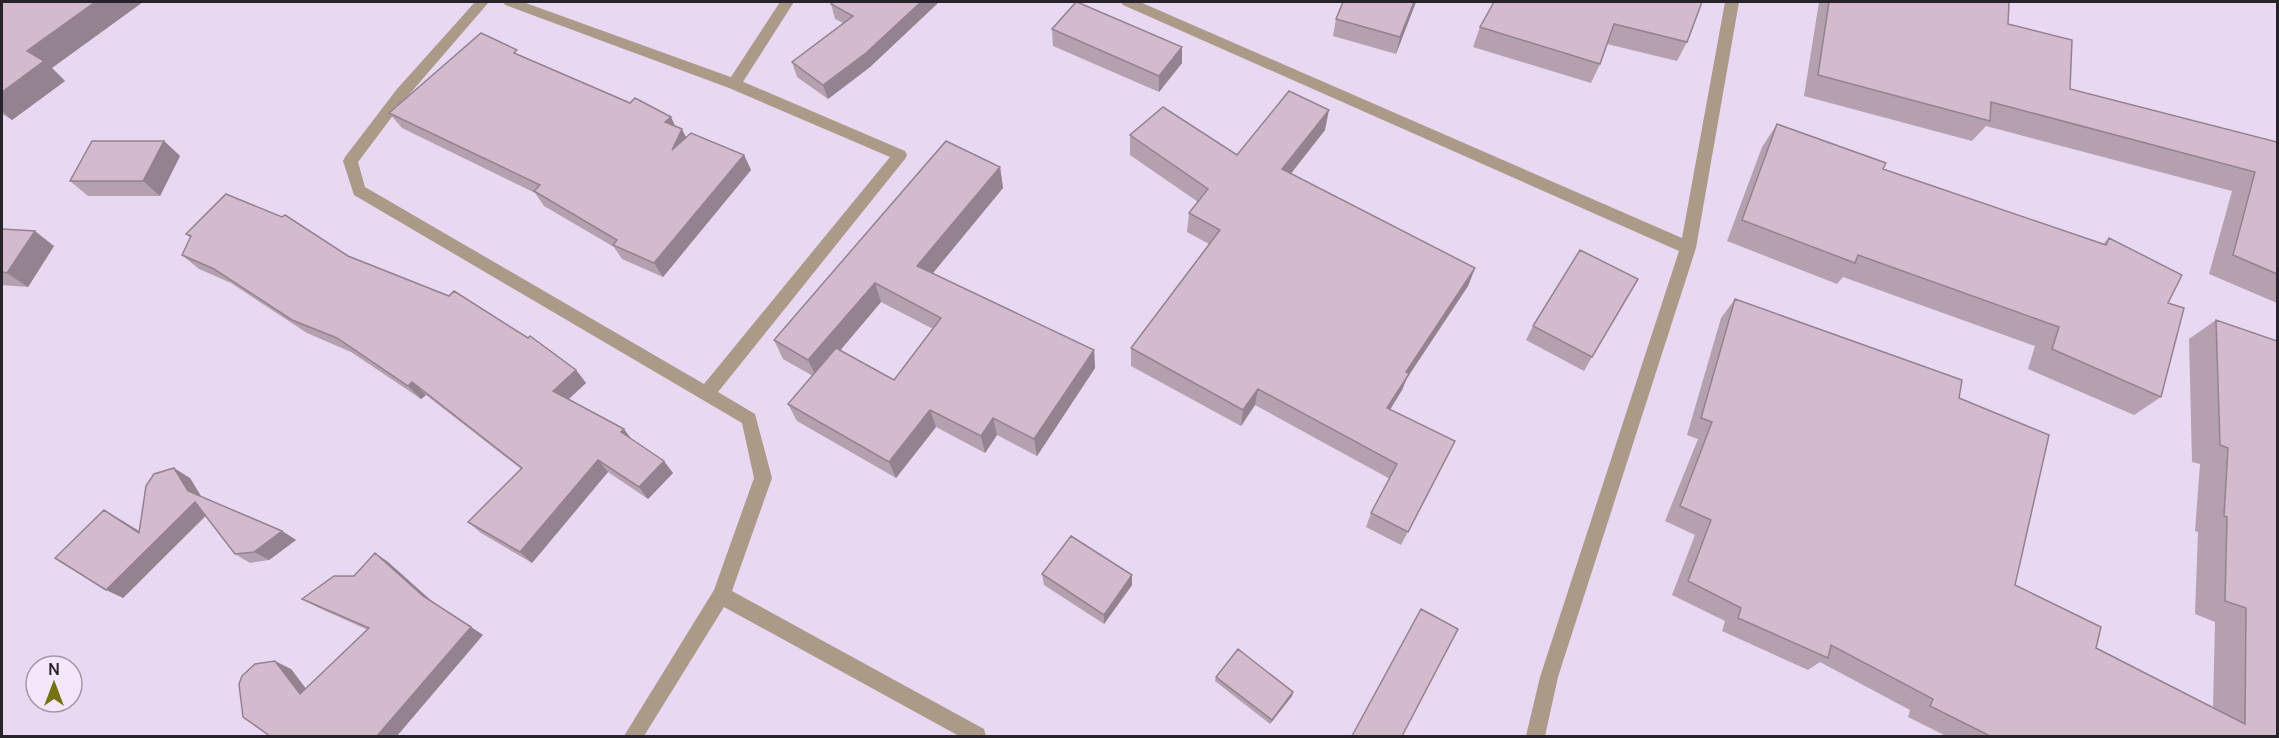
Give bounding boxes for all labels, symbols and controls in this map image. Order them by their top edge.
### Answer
north arrow [24,654,84,714]
text: N [48,658,60,680]

